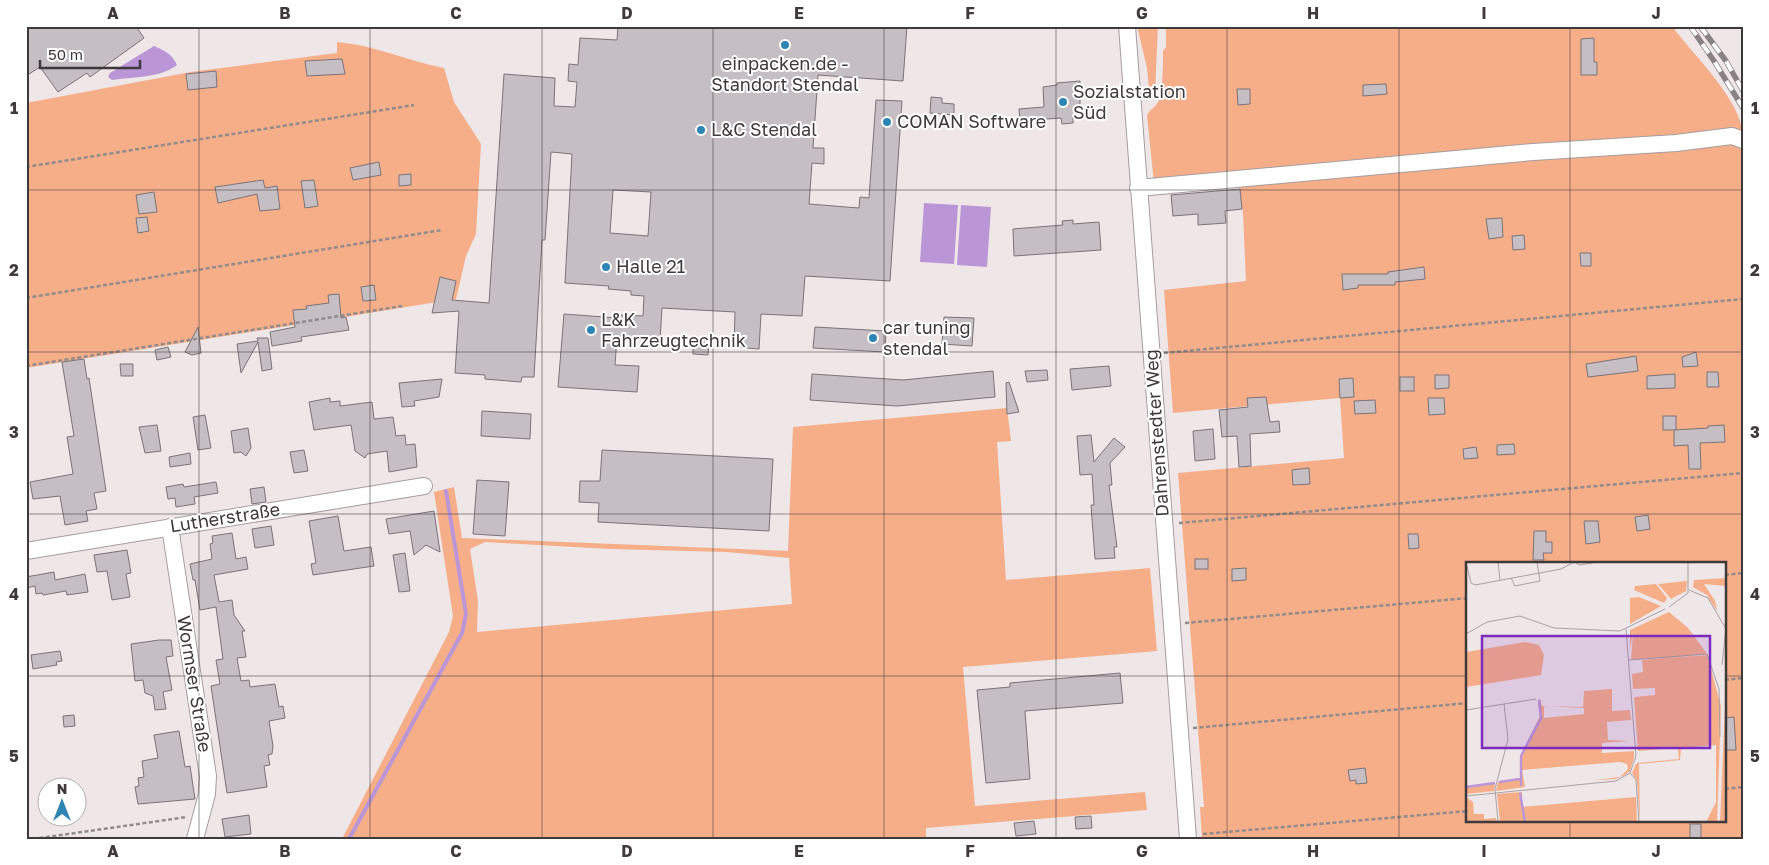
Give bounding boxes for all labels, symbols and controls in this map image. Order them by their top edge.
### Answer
text: A [107,3,119,23]
text: B [279,3,291,23]
text: C [450,3,462,23]
text: D [621,3,633,23]
text: E [794,3,804,23]
text: F [965,3,975,23]
text: G [1136,3,1148,23]
text: H [1307,3,1319,23]
text: I [1481,3,1487,23]
text: J [1651,3,1661,23]
scale bar [40,38,140,70]
marker: einpacken.de - Standort Stendal [779,39,791,51]
text: 50 m [48,45,83,63]
place label: einpacken.de - Standort Stendal [711,52,859,95]
place label: Sozialstation Süd [1073,80,1186,123]
marker: Sozialstation Süd [1057,96,1069,108]
text: 1 [10,98,18,118]
text: 1 [1751,98,1759,118]
place label: COMAN Software [897,110,1046,132]
marker: COMAN Software [881,116,893,128]
place label: L&C Stendal [711,118,817,140]
marker: L&C Stendal [695,124,707,136]
place label: Halle 21 [616,255,686,277]
text: 2 [9,260,19,280]
text: 2 [1750,260,1760,280]
marker: Halle 21 [600,261,612,273]
place label: L&K Fahrzeugtechnik [601,308,746,351]
place label: car tuning stendal [883,316,971,359]
marker: L&K Fahrzeugtechnik [585,324,597,336]
marker: car tuning stendal [867,332,879,344]
street label: Dahrenstedter Weg [1139,349,1173,517]
text: 3 [9,422,19,442]
text: 3 [1750,422,1760,442]
street label: Lutherstraße [168,497,281,537]
inset map [1466,562,1726,822]
text: 4 [9,584,19,604]
text: 4 [1750,584,1760,604]
street label: Wormser Straße [173,614,217,754]
text: 5 [9,746,19,766]
text: 5 [1750,746,1760,766]
north arrow [38,778,88,828]
text: N [57,780,67,797]
text: A [107,841,119,861]
text: B [279,841,291,861]
text: C [450,841,462,861]
text: D [621,841,633,861]
text: E [794,841,804,861]
text: F [965,841,975,861]
text: G [1136,841,1148,861]
text: H [1307,841,1319,861]
text: I [1481,841,1487,861]
text: J [1651,841,1661,861]

